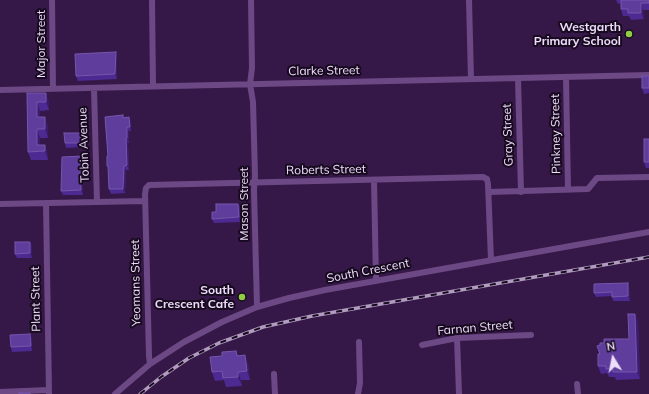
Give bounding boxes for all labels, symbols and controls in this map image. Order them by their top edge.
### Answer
street label: Major Street [34,10,48,78]
place label: Westgarth Primary School [534,20,621,48]
marker: Westgarth Primary School [624,29,634,39]
street label: Clarke Street [288,63,360,79]
street label: Pinkney Street [548,94,564,174]
street label: Gray Street [500,103,516,167]
street label: Tobin Avenue [75,107,93,183]
street label: Roberts Street [286,162,366,178]
street label: Mason Street [237,167,251,241]
street label: Yeomans Street [128,240,144,326]
street label: South Crescent [325,256,411,286]
street label: Plant Street [28,266,44,332]
place label: South Crescent Cafe [155,283,234,311]
marker: South Crescent Cafe [237,292,247,302]
street label: Farnan Street [437,318,513,338]
north arrow [593,338,633,378]
text: N [606,339,616,354]

